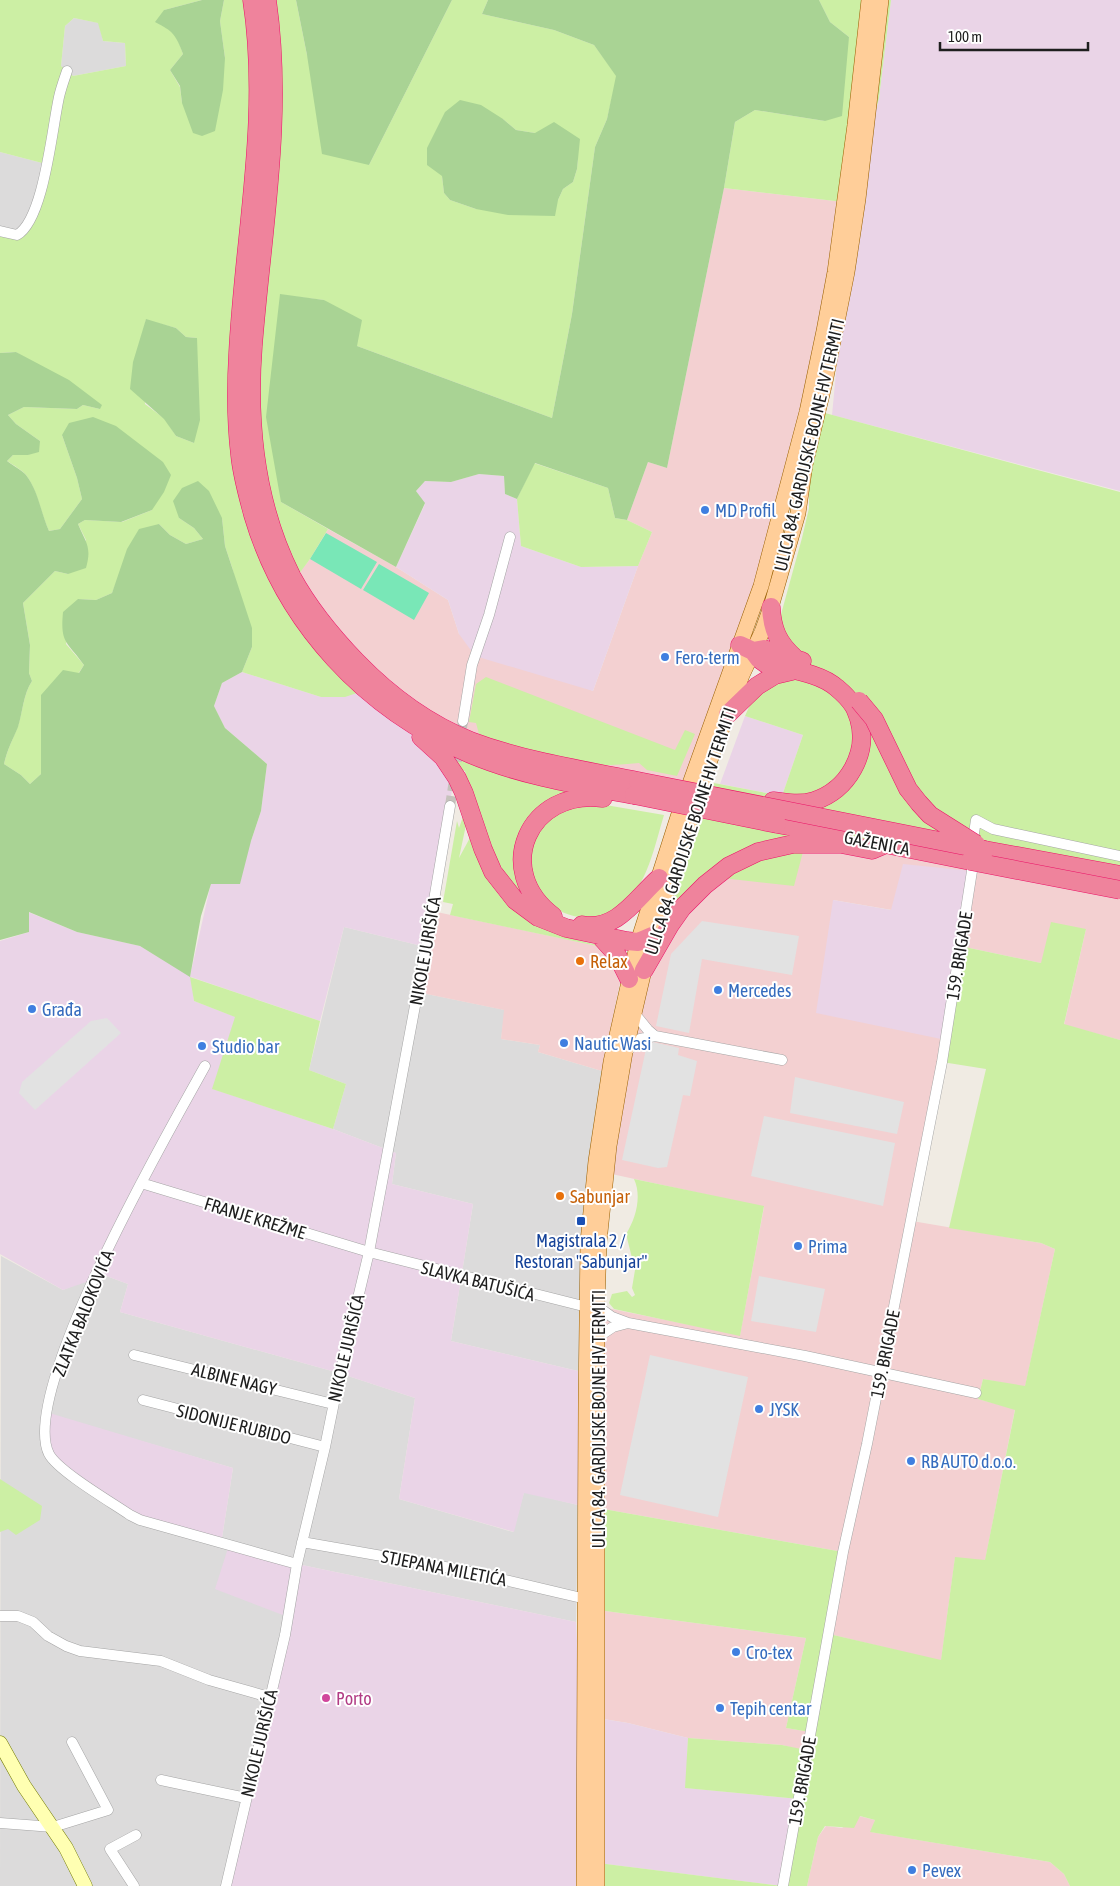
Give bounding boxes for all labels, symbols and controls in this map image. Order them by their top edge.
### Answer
scale bar [940,20,1088,52]
text: 100 m [948,28,982,45]
street label: ULICA 84. GARDIJSKE BOJNE HV TERMITI [770,316,848,574]
place label: MD Profil [715,500,776,521]
marker: MD Profil [699,504,711,516]
place label: Fero-term [675,647,740,668]
marker: Fero-term [659,651,671,663]
street label: ULICA 84. GARDIJSKE BOJNE HV TERMITI [640,705,740,957]
street label: GAŽENICA [842,826,912,860]
street label: NIKOLE JURIŠIĆA [405,895,445,1007]
street label: 159. BRIGADE [942,910,976,1002]
place label: Relax [590,951,628,972]
marker: Relax [574,955,586,967]
place label: Mercedes [728,980,791,1001]
marker: Mercedes [712,984,724,996]
place label: Građa [42,999,82,1020]
marker: Građa [26,1003,38,1015]
place label: Nautic Wasi [574,1033,652,1054]
place label: Studio bar [212,1036,280,1057]
marker: Nautic Wasi [558,1037,570,1049]
marker: Studio bar [196,1040,208,1052]
place label: Sabunjar [570,1186,630,1207]
marker: Sabunjar [554,1190,566,1202]
street label: FRANJE KREŽME [202,1193,309,1243]
marker: Magistrala 2 / Restoran "Sabunjar" [575,1215,587,1227]
place label: Magistrala 2 / Restoran "Sabunjar" [515,1230,648,1272]
place label: Prima [808,1236,848,1257]
marker: Prima [792,1240,804,1252]
street label: ZLATKA BALOKOVIĆA [48,1247,118,1379]
street label: SLAVKA BATUŠIĆA [419,1257,537,1305]
street label: ULICA 84. GARDIJSKE BOJNE HV TERMITI [588,1290,609,1548]
street label: NIKOLE JURIŠIĆA [323,1292,369,1404]
street label: 159. BRIGADE [866,1308,904,1400]
street label: ALBINE NAGY [189,1358,279,1400]
place label: JYSK [769,1399,799,1420]
street label: SIDONIJE RUBIDO [175,1400,293,1448]
marker: JYSK [753,1403,765,1415]
place label: RB AUTO d.o.o. [921,1451,1016,1472]
marker: RB AUTO d.o.o. [905,1455,917,1467]
street label: STJEPANA MILETIĆA [379,1546,509,1590]
place label: Cro-tex [746,1642,793,1663]
marker: Cro-tex [730,1646,742,1658]
street label: NIKOLE JURIŠIĆA [236,1687,282,1799]
place label: Porto [336,1688,372,1709]
marker: Porto [320,1692,332,1704]
place label: Tepih centar [730,1698,812,1719]
marker: Tepih centar [714,1702,726,1714]
street label: 159. BRIGADE [784,1735,820,1827]
place label: Pevex [922,1860,961,1881]
marker: Pevex [906,1864,918,1876]

